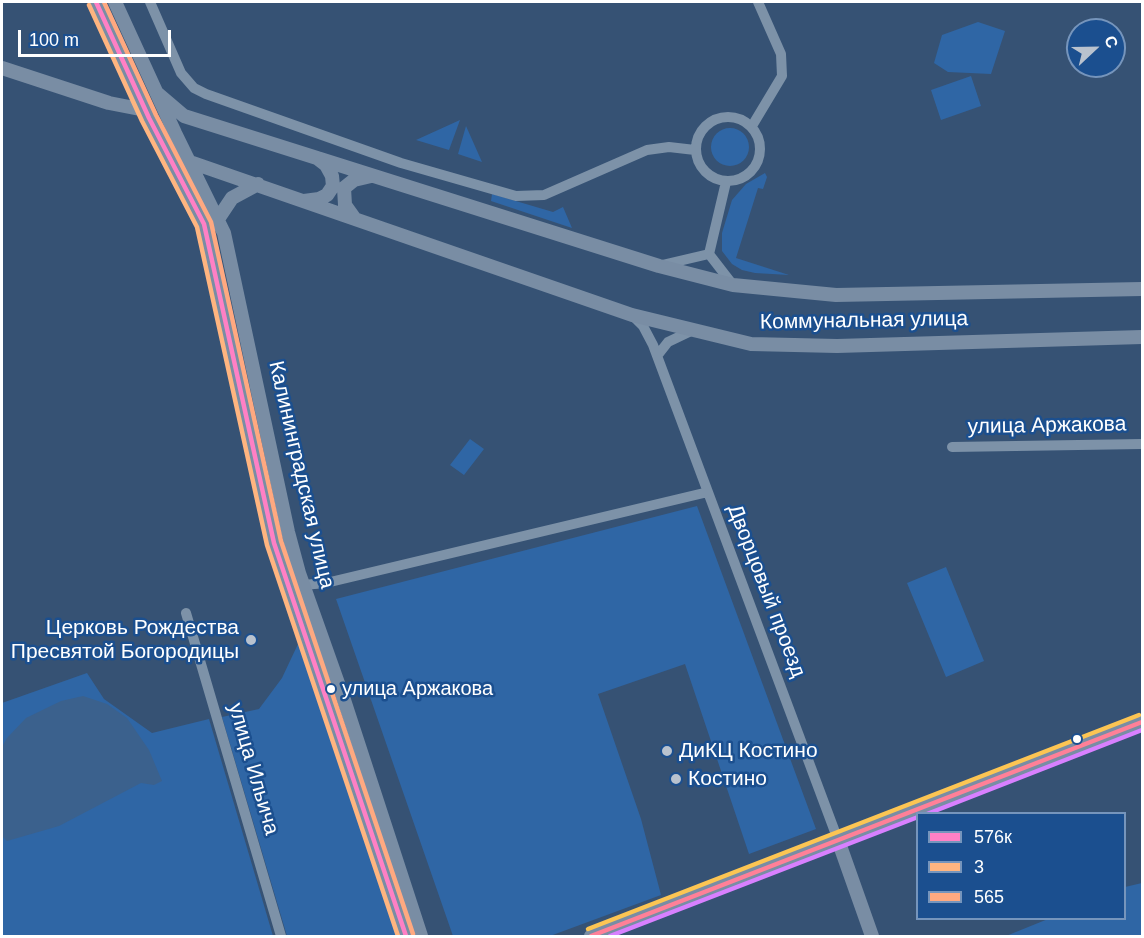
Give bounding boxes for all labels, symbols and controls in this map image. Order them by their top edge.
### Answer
scale bar [21,18,174,56]
north arrow [1066,18,1126,78]
text: 100 m [29,30,79,50]
text: С [1101,33,1121,50]
street label: Коммунальная улица [760,307,968,335]
street label: Калининградская улица [263,359,339,591]
street label: улица Аржакова [967,412,1127,440]
street label: Дворцовый проезд [721,501,811,681]
place label: Церковь Рождества Пресвятой Богородицы [11,615,239,665]
marker: Церковь Рождества Пресвятой Богородицы [244,633,258,647]
place label: улица Аржакова [342,677,493,701]
marker: улица Аржакова [325,683,337,695]
street label: улица Ильича [222,700,284,838]
unlabelled marker [1071,733,1083,745]
place label: ДиКЦ Костино [679,738,818,764]
marker: ДиКЦ Костино [660,744,674,758]
place label: Костино [688,766,767,792]
marker: Костино [669,772,683,786]
legend [916,812,1126,920]
text: 576к [974,827,1012,847]
text: 3 [974,857,984,877]
text: 565 [974,887,1004,907]

